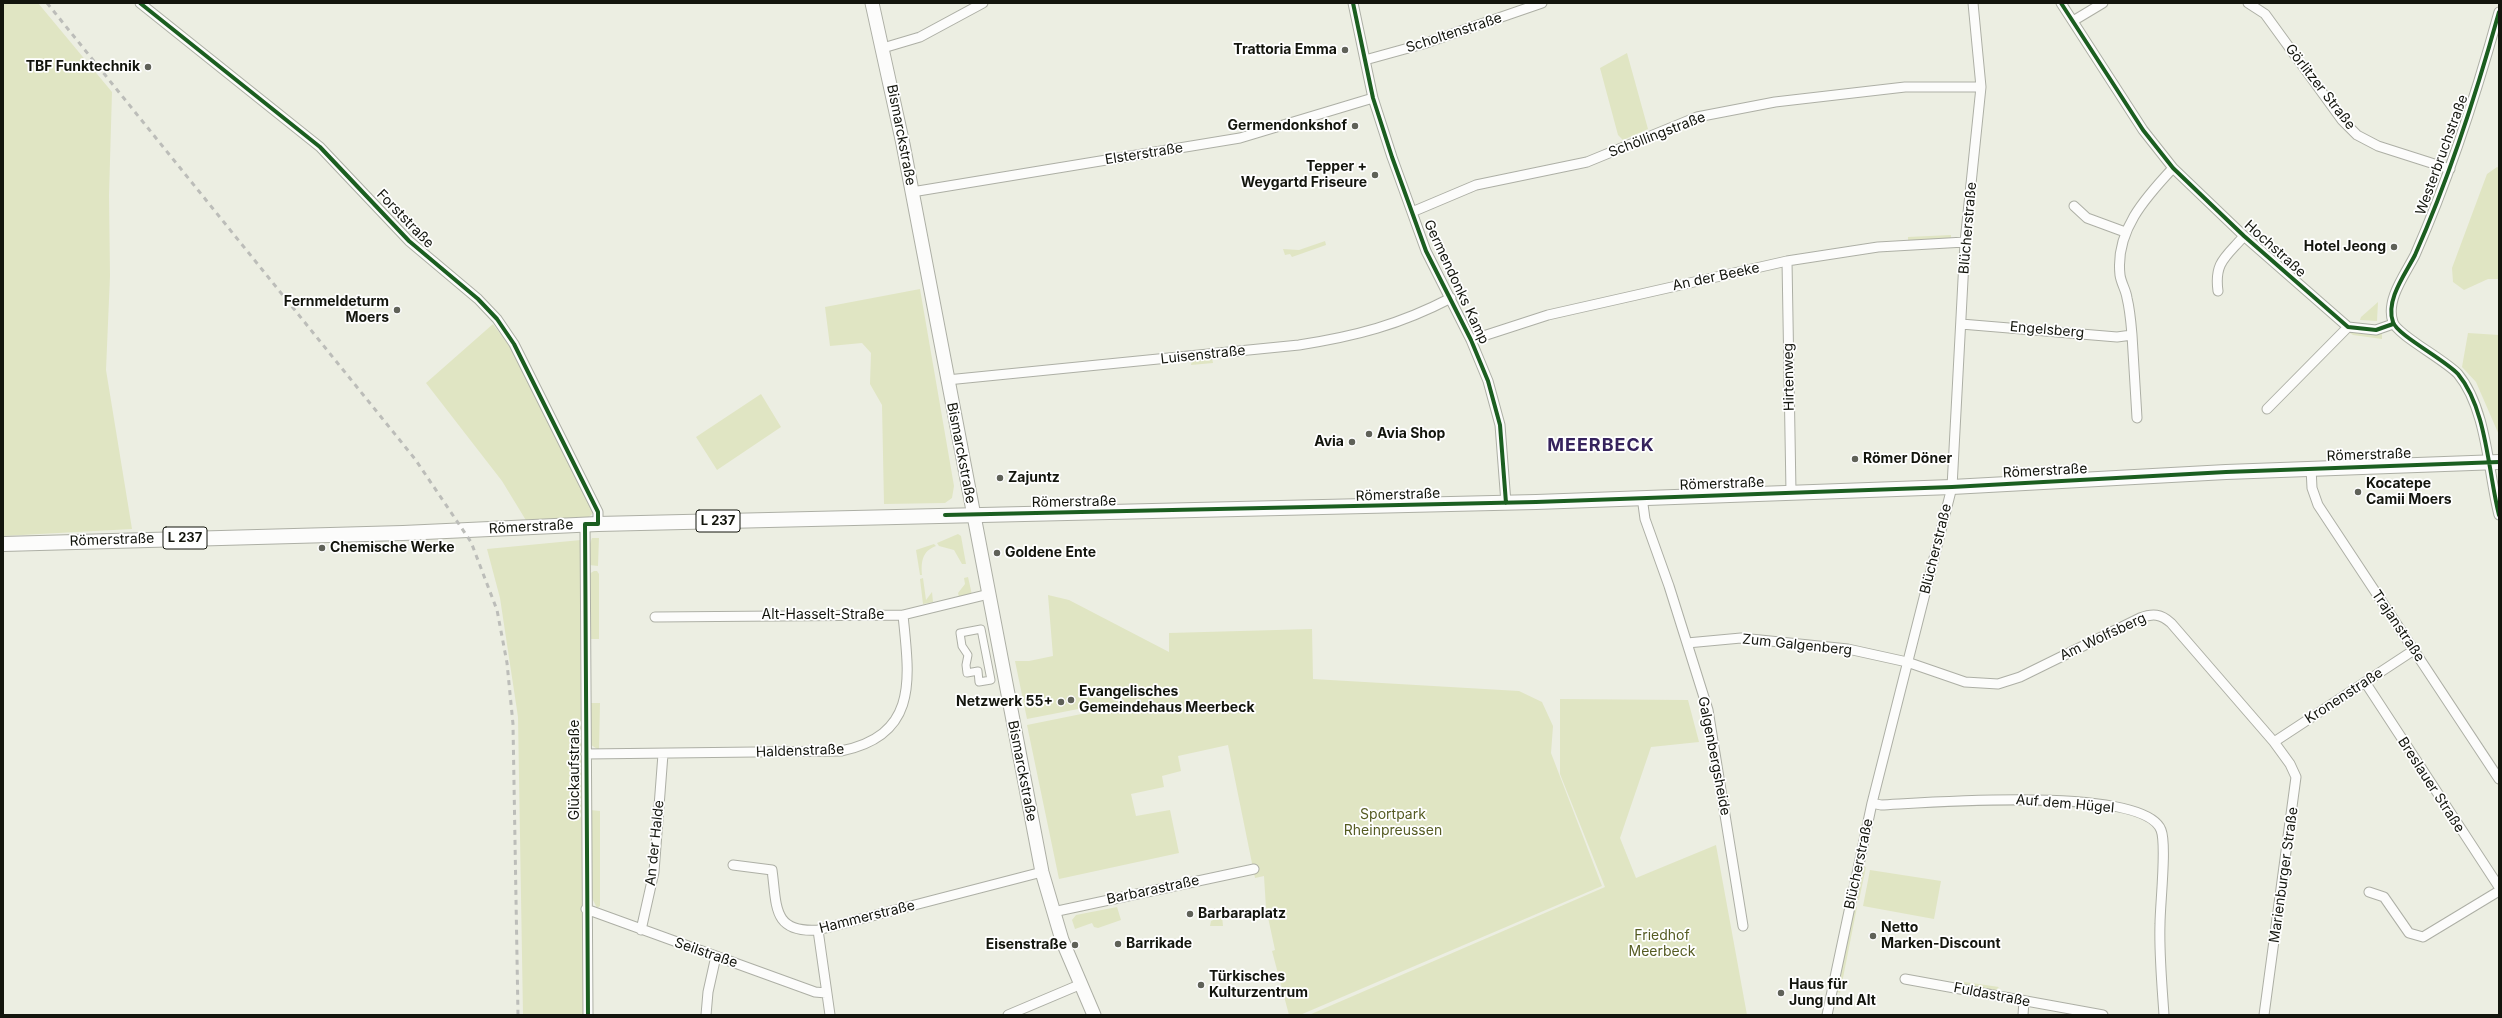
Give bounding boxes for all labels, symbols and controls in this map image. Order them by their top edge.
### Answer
street label: Scholtenstraße [1404,10,1504,56]
street label: Görlitzer Straße [2281,41,2359,133]
place label: Trattoria Emma [1233,42,1337,58]
marker: Trattoria Emma [1340,45,1350,55]
place label: TBF Funktechnik [26,59,140,75]
marker: TBF Funktechnik [143,62,153,72]
street label: Bismarckstraße [883,83,919,187]
street label: Westerbruchstraße [2412,92,2472,218]
street label: Schöllingstraße [1606,109,1708,161]
place label: Germendonkshof [1228,118,1347,134]
marker: Germendonkshof [1350,121,1360,131]
street label: Elsterstraße [1104,140,1184,168]
place label: Tepper + Weygartd Friseure [1241,159,1367,192]
marker: Tepper + Weygartd Friseure [1370,170,1380,180]
street label: Blücherstraße [1956,181,1980,275]
street label: Forststraße [373,186,437,252]
street label: Germendonks Kamp [1420,217,1492,347]
street label: Hochstraße [2241,217,2309,281]
place label: Hotel Jeong [2304,239,2386,255]
marker: Hotel Jeong [2389,242,2399,252]
street label: An der Beeke [1671,260,1761,294]
place label: Fernmeldeturm Moers [284,294,389,326]
marker: Fernmeldeturm Moers [392,305,402,315]
street label: Engelsberg [2009,318,2085,342]
street label: Luisenstraße [1160,342,1246,368]
street label: Hirtenweg [1780,343,1798,411]
street label: Bismarckstraße [943,401,979,505]
place label: Avia Shop [1377,426,1445,442]
marker: Avia Shop [1364,429,1374,439]
place label: Avia [1314,434,1344,450]
district label: MEERBECK [1547,435,1655,457]
marker: Avia [1347,437,1357,447]
street label: Römerstraße [2326,445,2412,465]
place label: Römer Döner [1863,451,1952,467]
marker: Römer Döner [1850,454,1860,464]
street label: Römerstraße [2002,460,2088,482]
place label: Zajuntz [1008,470,1060,486]
marker: Zajuntz [995,473,1005,483]
street label: Römerstraße [1679,474,1765,494]
place label: Kocatepe Camii Moers [2366,476,2452,508]
street label: Römerstraße [1355,485,1441,505]
marker: Kocatepe Camii Moers [2353,487,2363,497]
street label: Römerstraße [1031,493,1117,511]
street label: Blücherstraße [1917,502,1955,596]
road number: L 237 [696,510,740,532]
street label: Römerstraße [488,516,574,538]
road number: L 237 [163,527,207,549]
street label: Römerstraße [69,530,155,550]
place label: Chemische Werke [330,540,455,556]
marker: Chemische Werke [317,543,327,553]
place label: Goldene Ente [1005,545,1096,561]
marker: Goldene Ente [992,548,1002,558]
street label: Trajanstraße [2368,587,2428,665]
street label: Alt-Hasselt-Straße [761,607,885,623]
street label: Am Wolfsberg [2057,610,2149,664]
street label: Zum Galgenberg [1741,631,1853,659]
street label: Kronenstraße [2302,665,2386,727]
place label: Evangelisches Gemeindehaus Meerbeck [1079,684,1255,716]
place label: Netzwerk 55+ [956,694,1053,710]
marker: Evangelisches Gemeindehaus Meerbeck [1066,695,1076,705]
street label: Galgenbergsheide [1694,695,1734,817]
marker: Netzwerk 55+ [1056,697,1066,707]
street label: Bismarckstraße [1004,719,1040,823]
street label: Glückaufstraße [567,720,583,820]
street label: Breslauer Straße [2394,734,2468,836]
street label: Haldenstraße [755,741,845,761]
street label: Auf dem Hügel [2015,791,2115,817]
street label: An der Halde [642,799,668,887]
street label: Marienburger Straße [2266,806,2302,944]
park label: Sportpark Rheinpreussen [1344,807,1442,840]
street label: Blücherstraße [1841,817,1877,911]
street label: Barbarastraße [1105,872,1201,908]
street label: Hammerstraße [817,897,917,937]
place label: Barbaraplatz [1198,906,1286,922]
marker: Barbaraplatz [1185,909,1195,919]
place label: Netto Marken-Discount [1881,920,2001,952]
park label: Friedhof Meerbeck [1629,928,1695,960]
marker: Netto Marken-Discount [1868,931,1878,941]
street label: Seilstraße [672,934,740,972]
place label: Barrikade [1126,936,1192,952]
place label: Eisenstraße [986,937,1067,953]
marker: Barrikade [1113,939,1123,949]
marker: Eisenstraße [1070,940,1080,950]
place label: Türkisches Kulturzentrum [1209,969,1308,1002]
place label: Haus für Jung und Alt [1789,977,1876,1010]
street label: Fuldastraße [1952,979,2032,1011]
marker: Türkisches Kulturzentrum [1196,980,1206,990]
marker: Haus für Jung und Alt [1776,988,1786,998]

